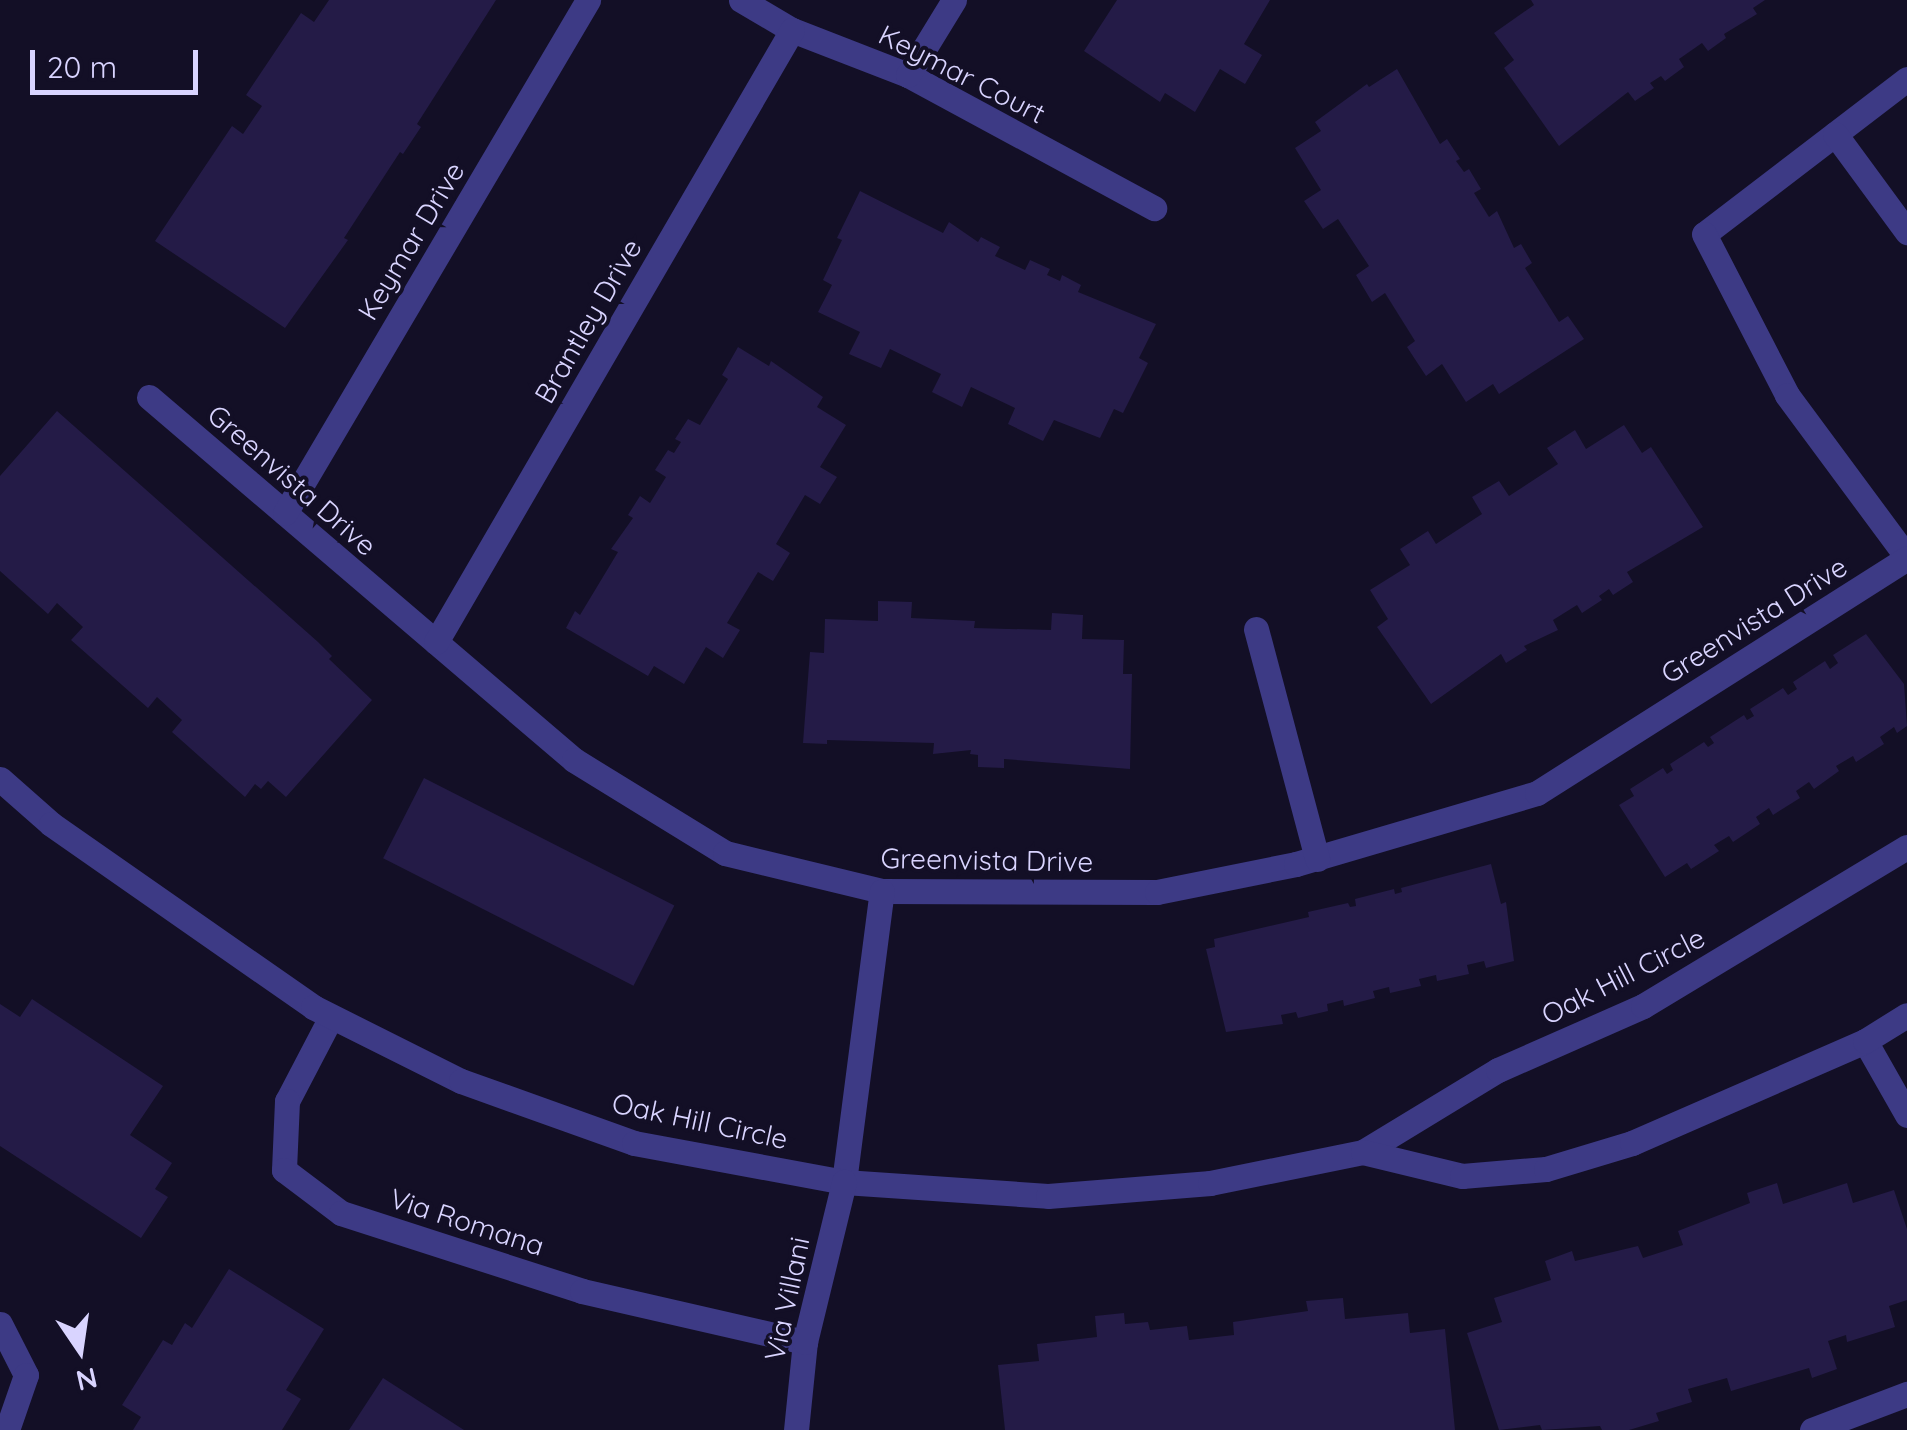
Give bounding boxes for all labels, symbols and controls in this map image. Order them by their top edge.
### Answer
street label: Keymar Court [873,18,1051,130]
scale bar [35,30,202,92]
text: 20 m [47,48,117,86]
street label: Keymar Drive [351,156,471,326]
street label: Brantley Drive [527,233,649,409]
street label: Greenvista Drive [201,398,383,562]
street label: Greenvista Drive [1655,549,1853,691]
street label: Greenvista Drive [880,841,1094,879]
street label: Oak Hill Circle [1536,920,1710,1032]
street label: Oak Hill Circle [609,1086,791,1156]
street label: Via Romana [386,1181,548,1263]
street label: Via Villani [757,1234,817,1364]
north arrow [30,1300,130,1400]
text: N [73,1360,101,1399]

